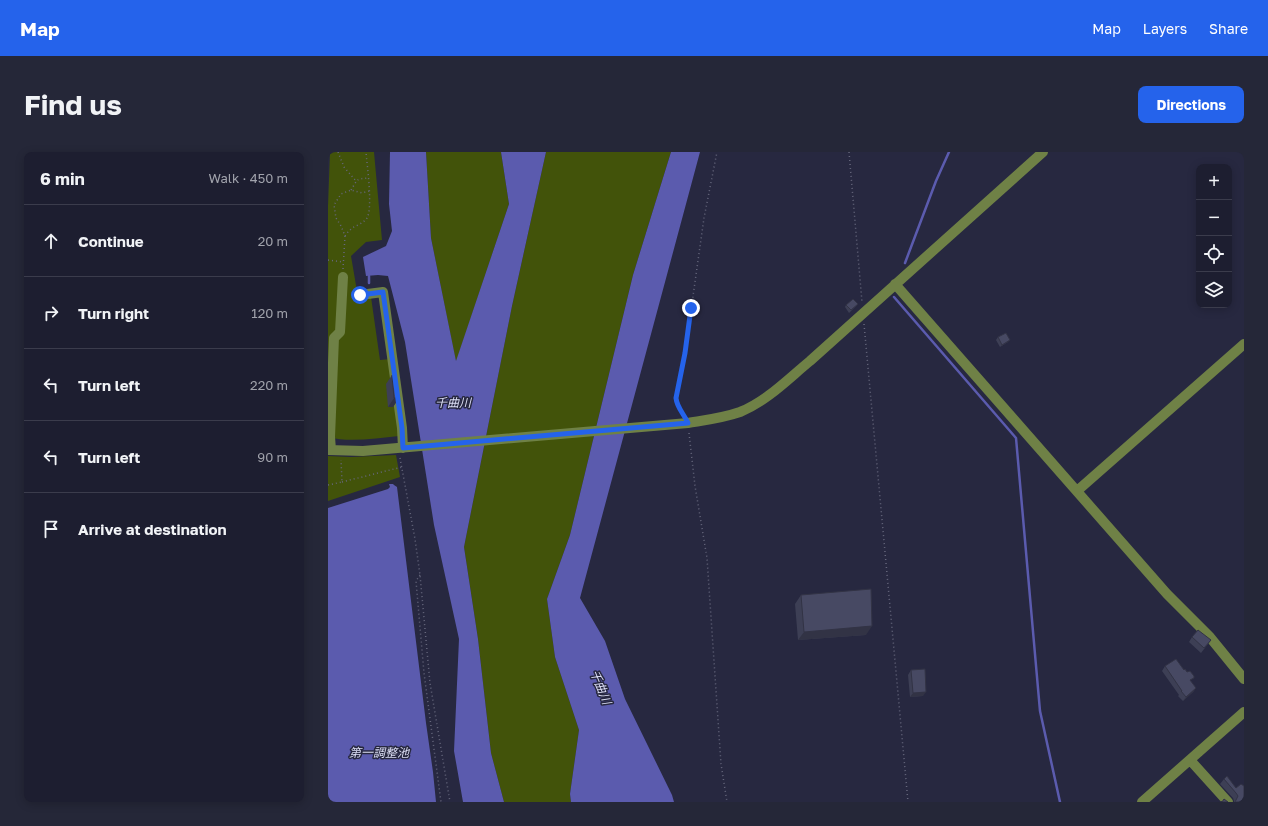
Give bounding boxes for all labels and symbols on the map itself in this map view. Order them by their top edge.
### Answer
route start [351,286,369,304]
route end [682,299,700,317]
water label: 千曲川 [435,395,473,410]
water label: 千曲川 [587,667,615,708]
water label: 第一調整池 [349,745,410,760]

